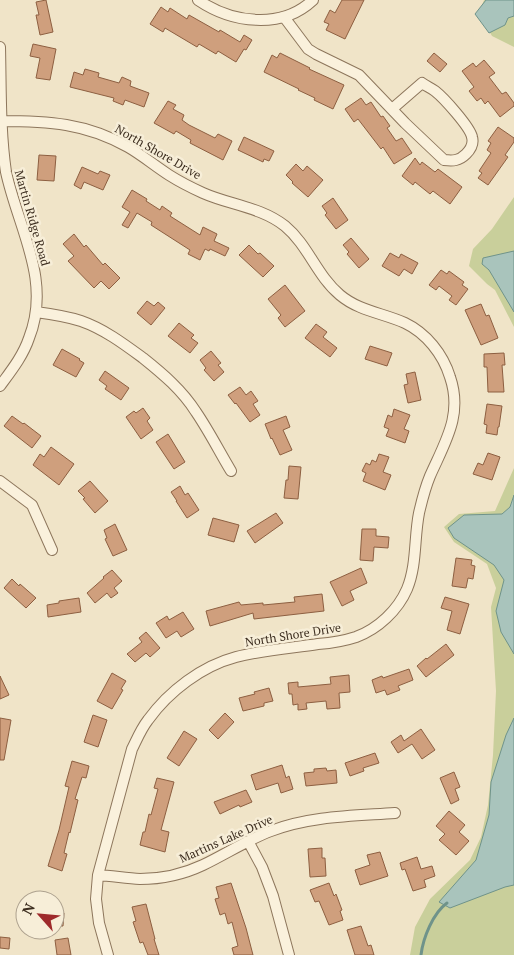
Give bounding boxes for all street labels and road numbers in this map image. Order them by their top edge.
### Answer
street label: North Shore Drive [113,121,204,182]
street label: Martin Ridge Road [12,168,53,268]
street label: North Shore Drive [244,620,342,649]
street label: Martins Lake Drive [177,811,275,866]

